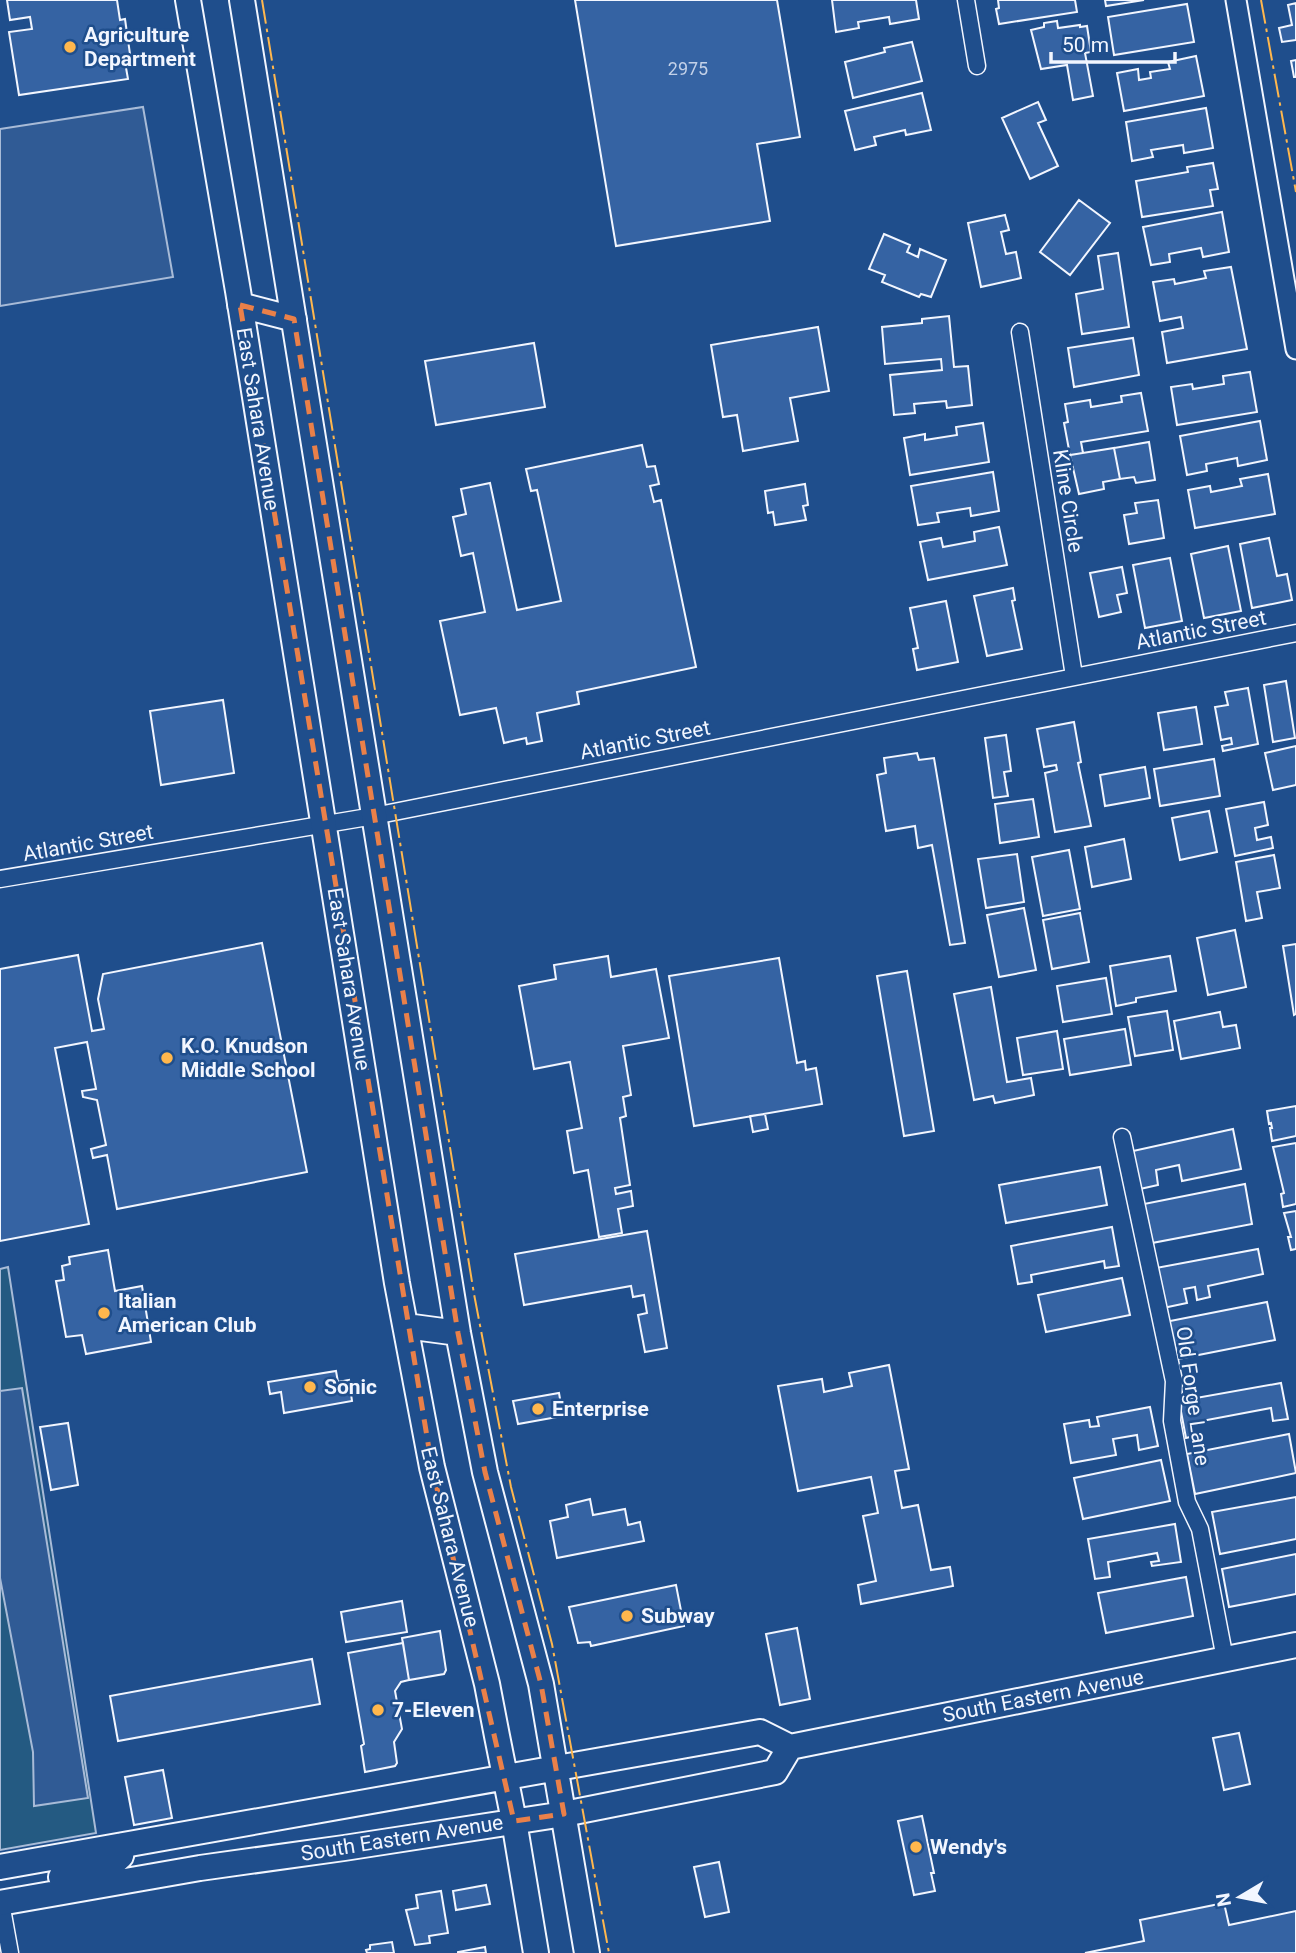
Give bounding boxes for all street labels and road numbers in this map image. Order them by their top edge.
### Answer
street label: East Sahara Avenue [232,326,284,512]
street label: Kline Circle [1048,448,1088,554]
street label: Atlantic Street [1134,606,1268,654]
street label: Atlantic Street [578,716,712,764]
street label: Atlantic Street [21,820,155,866]
street label: East Sahara Avenue [323,886,375,1072]
street label: Old Forge Lane [1171,1325,1215,1467]
street label: East Sahara Avenue [416,1444,484,1630]
street label: South Eastern Avenue [940,1665,1146,1727]
street label: South Eastern Avenue [299,1810,505,1866]

